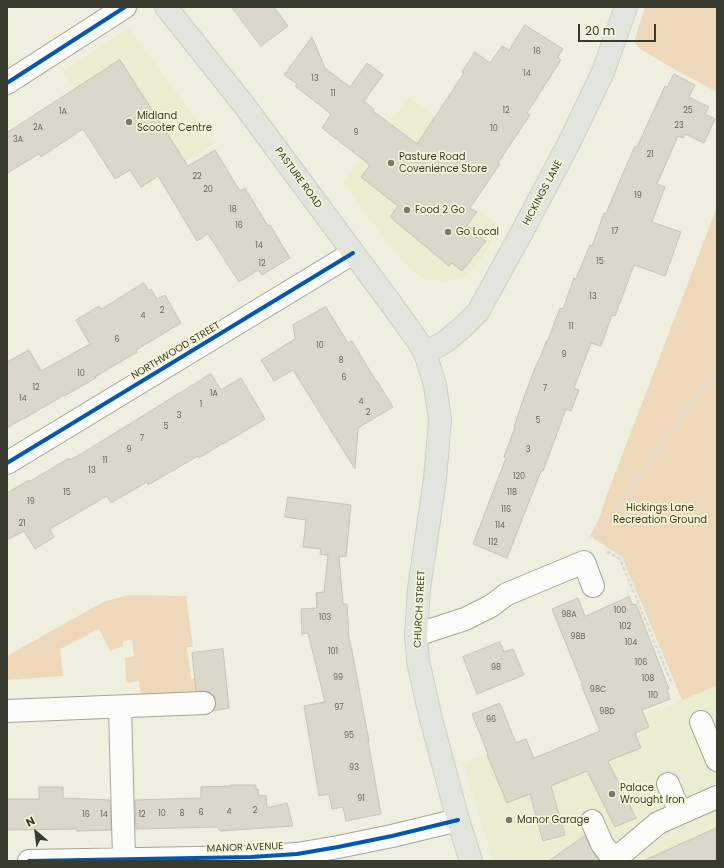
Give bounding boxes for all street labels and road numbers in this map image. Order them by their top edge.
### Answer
street label: PASTURE ROAD [272,145,324,211]
street label: HICKINGS LANE [521,158,565,228]
street label: NORTHWOOD STREET [129,320,223,382]
street label: CHURCH STREET [412,570,428,648]
street label: MANOR AVENUE [207,841,283,855]

